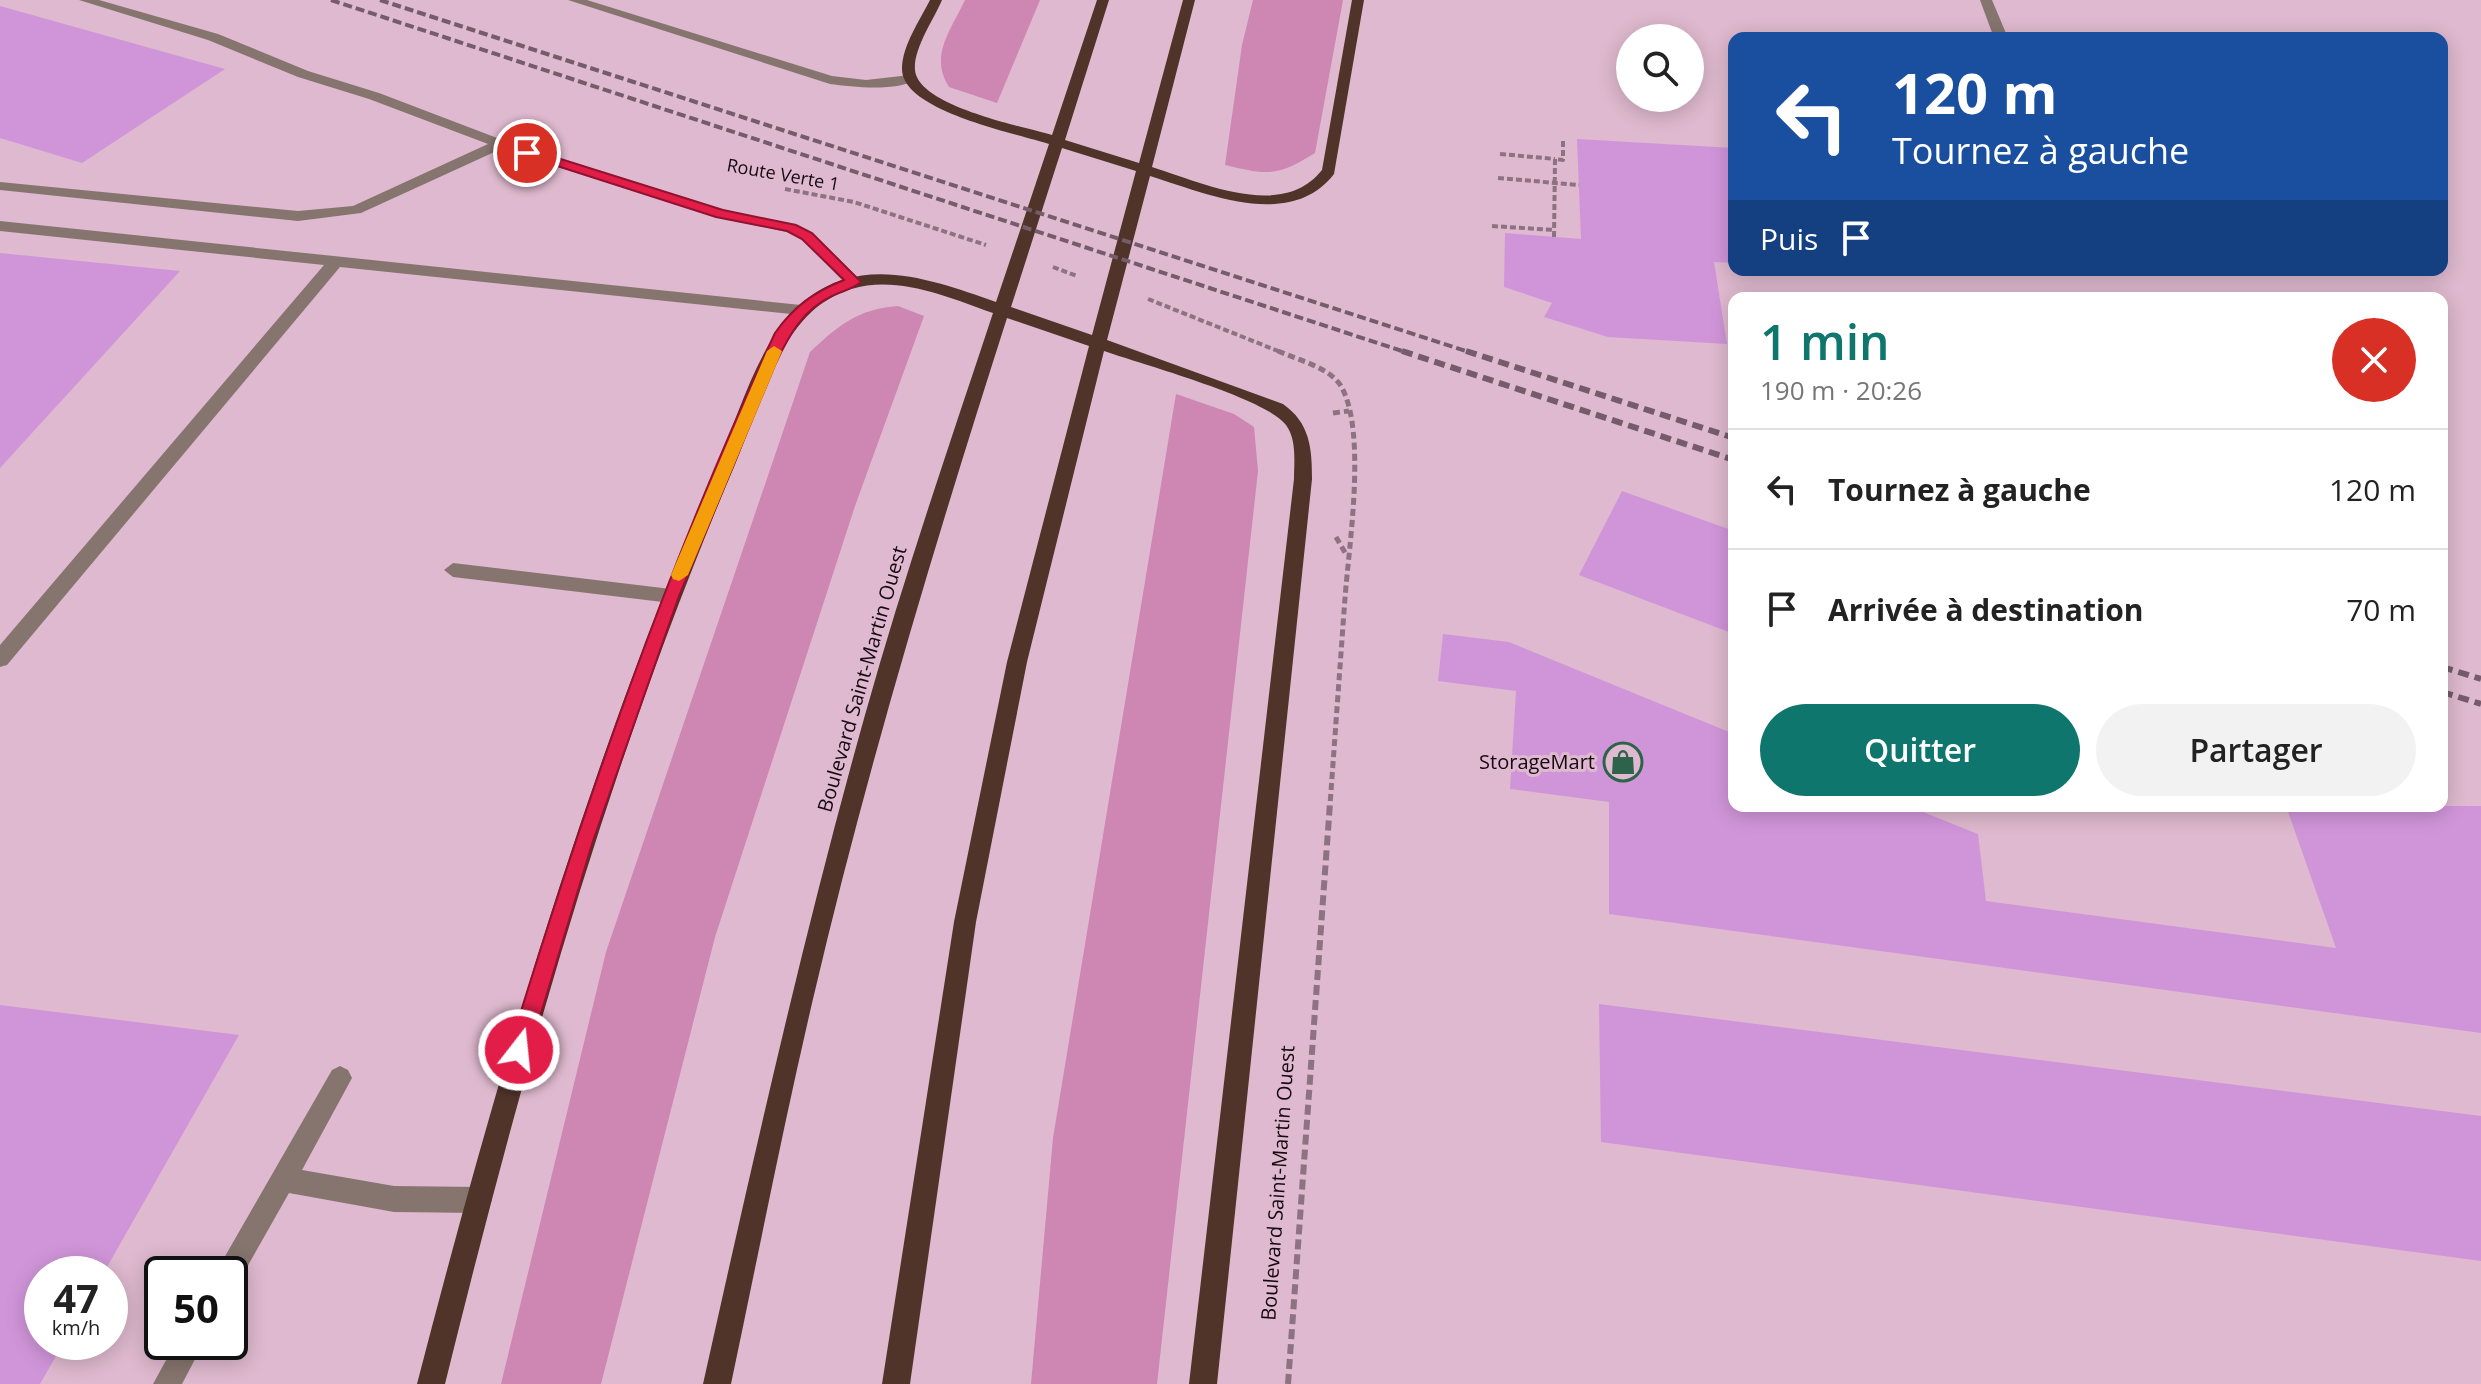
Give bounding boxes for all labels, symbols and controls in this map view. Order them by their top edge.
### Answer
map controls [1616,24,1704,112]
button: search [1616,24,1704,112]
text: 120 m [1892,54,2058,130]
icon: left [1760,64,1864,168]
pin [493,119,561,187]
text: Tournez à gauche [1892,126,2189,175]
icon: arrive [505,131,549,175]
street label: Route Verte 1 [725,152,841,196]
icon: arrive [1834,216,1878,260]
text: Puis [1760,218,1818,259]
text: 1 min [1760,309,1890,374]
button: close [2332,318,2416,402]
text: 190 m · 20:26 [1760,372,1922,408]
icon: left [1760,467,1804,511]
text: Tournez à gauche [1828,469,2091,510]
text: 120 m [2329,469,2416,510]
street label: Boulevard Saint-Martin Ouest [811,543,913,815]
icon: arrive [1760,587,1804,631]
text: Arrivée à destination [1828,589,2143,630]
text: 70 m [2346,589,2416,630]
button: Quitter [1760,704,2080,796]
button: Partager [2096,704,2416,796]
shop icon: StorageMart [1602,741,1644,783]
place label: StorageMart [1479,748,1595,775]
position arrow [477,1008,561,1092]
street label: Boulevard Saint-Martin Ouest [1254,1044,1301,1321]
speed limit sign: 50 [144,1256,248,1360]
text: 47 [53,1270,99,1325]
text: km/h [52,1314,100,1341]

